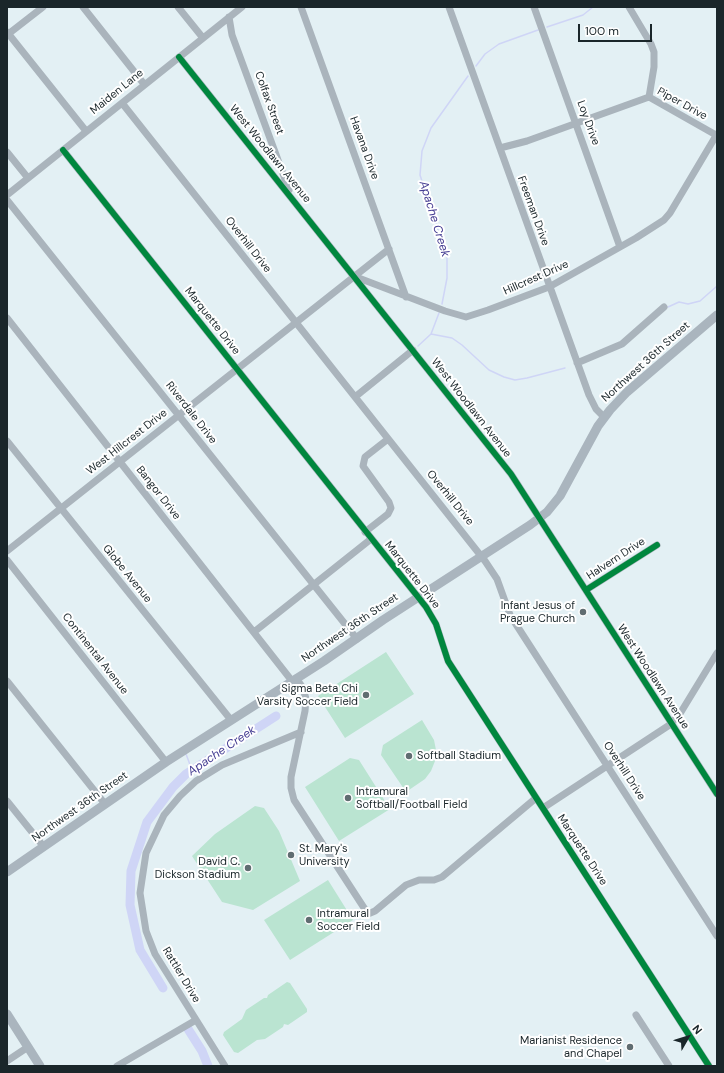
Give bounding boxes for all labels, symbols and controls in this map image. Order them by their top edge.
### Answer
scale bar [580,16,654,42]
text: 100 m [585,23,619,39]
street label: Maiden Lane [88,67,146,117]
street label: Colfax Street [252,70,286,136]
street label: Piper Drive [655,85,709,123]
street label: Loy Drive [574,99,602,147]
street label: West Woodlawn Avenue [226,102,314,206]
street label: Havana Drive [347,115,381,181]
street label: Freeman Drive [514,174,552,248]
water label: Apache Creek [416,179,452,259]
street label: Overhill Drive [222,214,274,276]
street label: Hillcrest Drive [501,258,571,298]
street label: Marquette Drive [182,285,242,357]
street label: Northwest 36th Street [599,319,693,405]
street label: West Woodlawn Avenue [428,356,514,460]
street label: Riverdale Drive [163,379,219,447]
street label: West Hillcrest Drive [84,406,170,478]
street label: Bangor Drive [133,464,183,522]
street label: Overhill Drive [424,468,476,528]
street label: Halvern Drive [584,535,648,583]
street label: Marquette Drive [382,539,442,611]
street label: Globe Avenue [100,542,154,606]
street label: Northwest 36th Street [299,591,401,665]
place label: Infant Jesus of Prague Church [500,599,575,625]
marker: Infant Jesus of Prague Church [578,607,588,617]
street label: Continental Avenue [59,611,131,697]
street label: West Woodlawn Avenue [614,622,692,732]
place label: Sigma Beta Chi Varsity Soccer Field [257,682,358,708]
marker: Sigma Beta Chi Varsity Soccer Field [361,690,371,700]
water label: Apache Creek [185,723,259,779]
street label: Overhill Drive [600,739,648,803]
place label: Softball Stadium [417,749,501,763]
marker: Softball Stadium [404,751,414,761]
street label: Northwest 36th Street [30,769,130,845]
place label: Intramural Softball/Football Field [356,785,467,811]
marker: Intramural Softball/Football Field [343,793,353,803]
street label: Marquette Drive [554,812,610,888]
place label: St. Mary's University [299,842,350,868]
marker: St. Mary's University [286,850,296,860]
place label: David C. Dickson Stadium [155,855,240,881]
marker: David C. Dickson Stadium [243,863,253,873]
place label: Intramural Soccer Field [317,907,380,933]
marker: Intramural Soccer Field [304,915,314,925]
street label: Rattler Drive [159,945,203,1005]
north arrow [668,1017,708,1057]
text: N [689,1022,705,1037]
place label: Marianist Residence and Chapel [520,1034,622,1060]
marker: Marianist Residence and Chapel [625,1042,635,1052]

